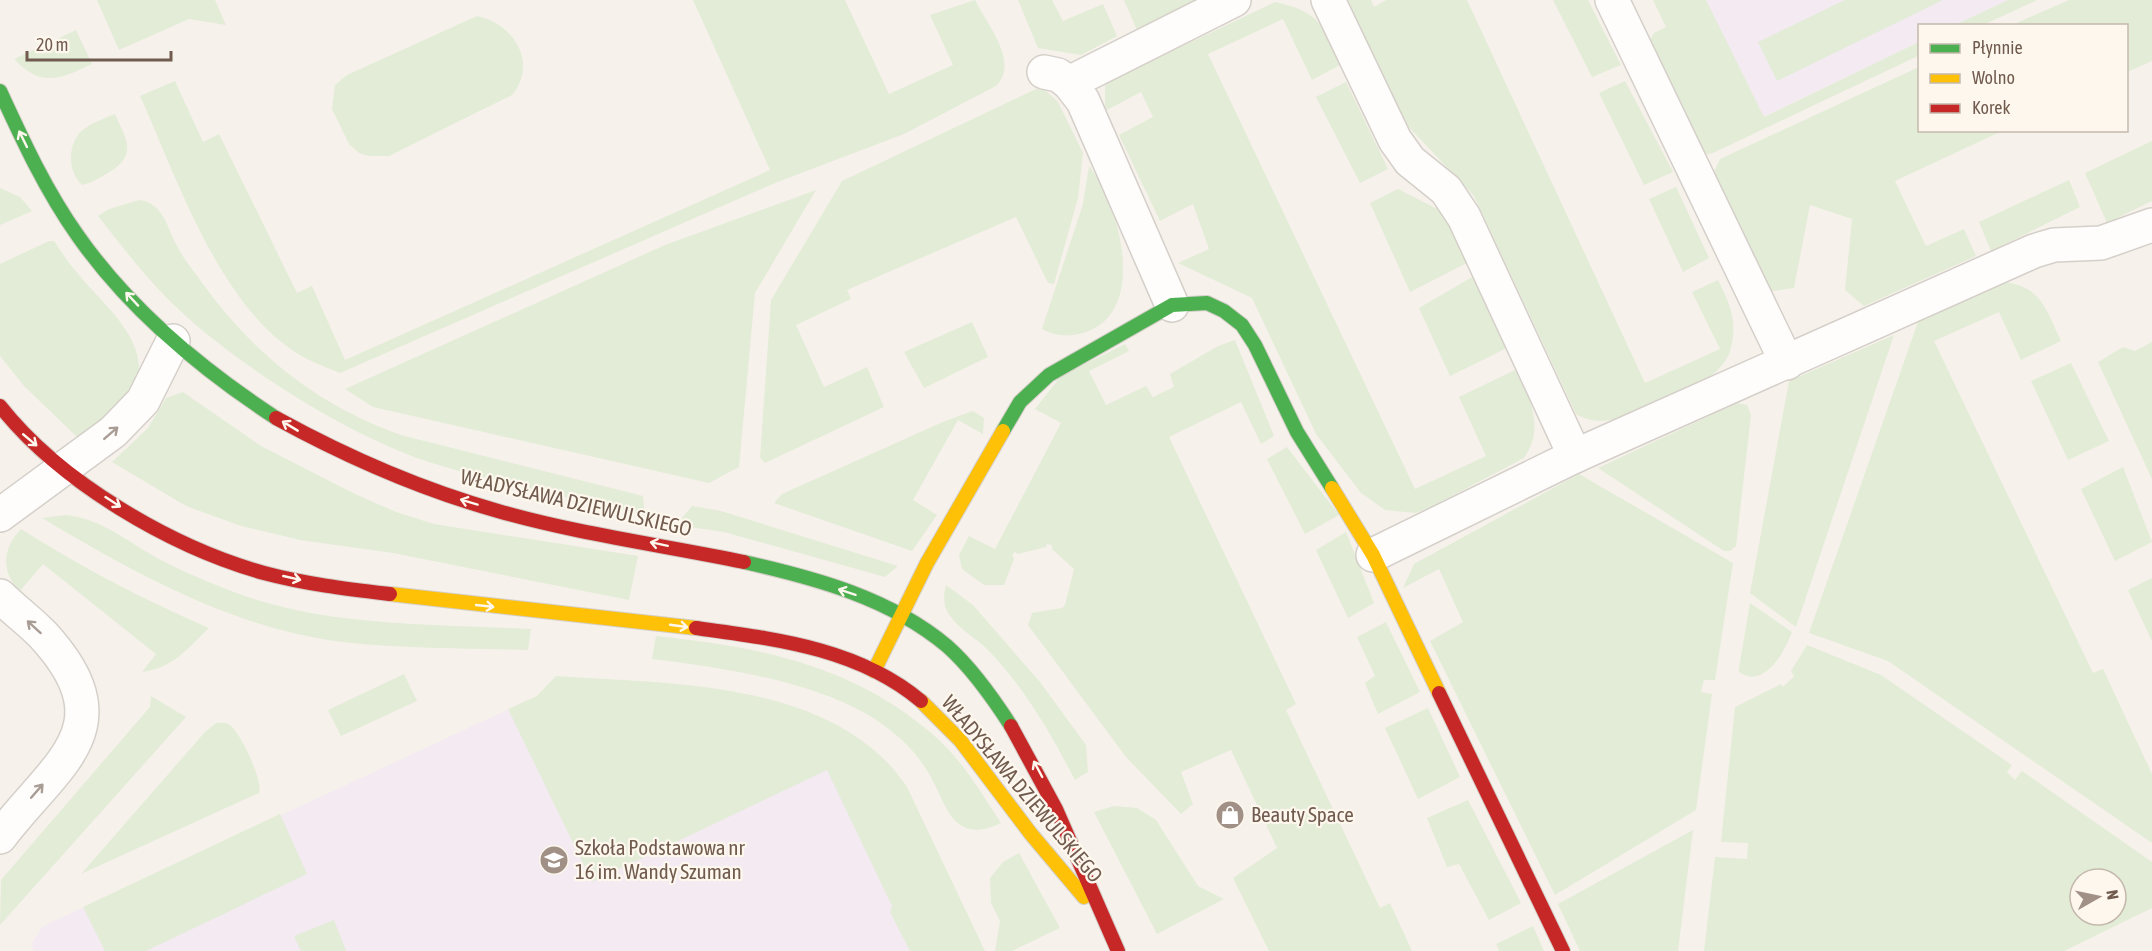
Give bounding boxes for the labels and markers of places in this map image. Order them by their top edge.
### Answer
shop icon: Beauty Space [1214,799,1246,831]
place label: Beauty Space [1251,802,1354,826]
place label: Szkoła Podstawowa nr 16 im. Wandy Szuman [575,835,746,883]
school or university icon: Szkoła Podstawowa nr 16 im. Wandy Szuman [538,844,570,876]

